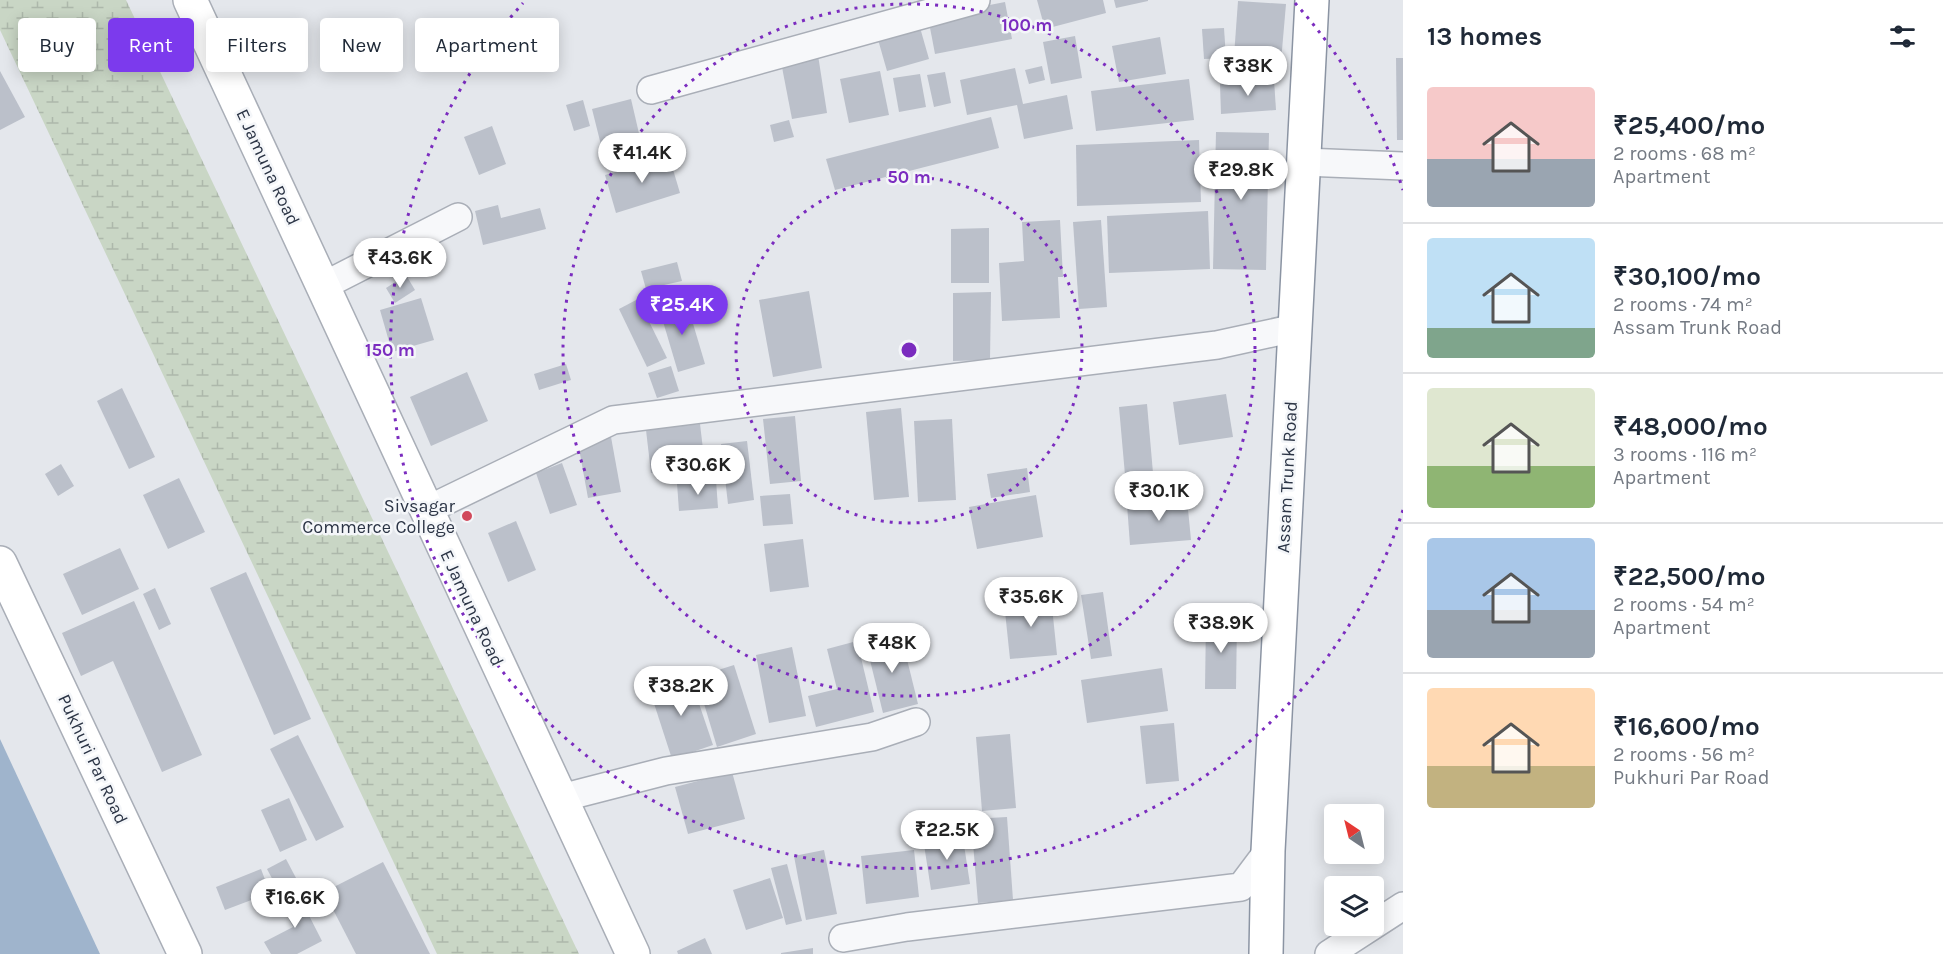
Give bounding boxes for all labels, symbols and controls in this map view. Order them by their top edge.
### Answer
text: 100 m [1002,14,1052,36]
chip: Buy [18,18,96,72]
chip: Rent [108,18,194,72]
chip: Filters [206,18,308,72]
chip: New [320,18,403,72]
chip: Apartment [415,18,559,72]
icon: filters [1886,20,1919,53]
text: 13 homes [1427,21,1542,52]
pin: ₹38K [1212,46,1284,97]
text: ₹38K [1223,54,1273,77]
street label: E Jamuna Road [231,105,305,229]
text: ₹25,400/mo [1613,110,1765,141]
icon: home [1475,111,1547,183]
pin: ₹41.4K [593,133,691,184]
text: ₹41.4K [612,141,672,164]
text: 2 rooms · 68 m² [1613,142,1756,165]
pin: ₹29.8K [1192,150,1290,201]
text: ₹29.8K [1208,158,1274,181]
text: Apartment [1613,165,1711,188]
text: 50 m [887,166,931,188]
pin: ₹43.6K [351,238,449,289]
text: ₹43.6K [367,246,433,269]
text: ₹30,100/mo [1613,261,1761,292]
icon: home [1475,262,1547,334]
pin: ₹25.4K [633,285,731,336]
text: ₹25.4K [650,293,714,316]
text: 2 rooms · 74 m² [1613,293,1753,316]
text: Assam Trunk Road [1613,316,1782,339]
text: 150 m [365,339,415,361]
centre of rings [899,340,919,360]
street label: Assam Trunk Road [1272,400,1302,554]
text: ₹48,000/mo [1613,411,1768,442]
icon: home [1475,412,1547,484]
text: 3 rooms · 116 m² [1613,443,1757,466]
pin: ₹30.6K [649,445,747,496]
text: ₹30.6K [665,453,731,476]
text: Apartment [1613,466,1711,489]
pin: ₹30.1K [1110,471,1208,522]
text: ₹30.1K [1128,479,1190,502]
place label: Sivsagar Commerce College [302,495,455,538]
marker: Sivsagar Commerce College [460,509,474,523]
street label: E Jamuna Road [435,546,509,670]
text: ₹22,500/mo [1613,561,1766,592]
icon: home [1475,562,1547,634]
pin: ₹35.6K [982,577,1080,628]
text: ₹35.6K [998,585,1064,608]
text: 2 rooms · 54 m² [1613,593,1755,616]
pin: ₹38.9K [1172,603,1270,654]
text: ₹38.9K [1188,611,1254,634]
text: Apartment [1613,616,1711,639]
pin: ₹48K [856,623,928,674]
text: ₹48K [867,631,917,654]
pin: ₹38.2K [632,666,730,717]
text: ₹38.2K [648,674,714,697]
street label: Pukhuri Par Road [53,690,133,828]
text: ₹16,600/mo [1613,711,1760,742]
icon: home [1475,712,1547,784]
text: 2 rooms · 56 m² [1613,743,1755,766]
text: Pukhuri Par Road [1613,766,1770,789]
north arrow [1324,804,1384,864]
map controls [1324,804,1384,936]
pin: ₹22.5K [898,810,996,861]
text: ₹22.5K [915,818,979,841]
button: layers [1324,876,1384,936]
pin: ₹16.6K [246,878,344,929]
text: ₹16.6K [265,886,325,909]

